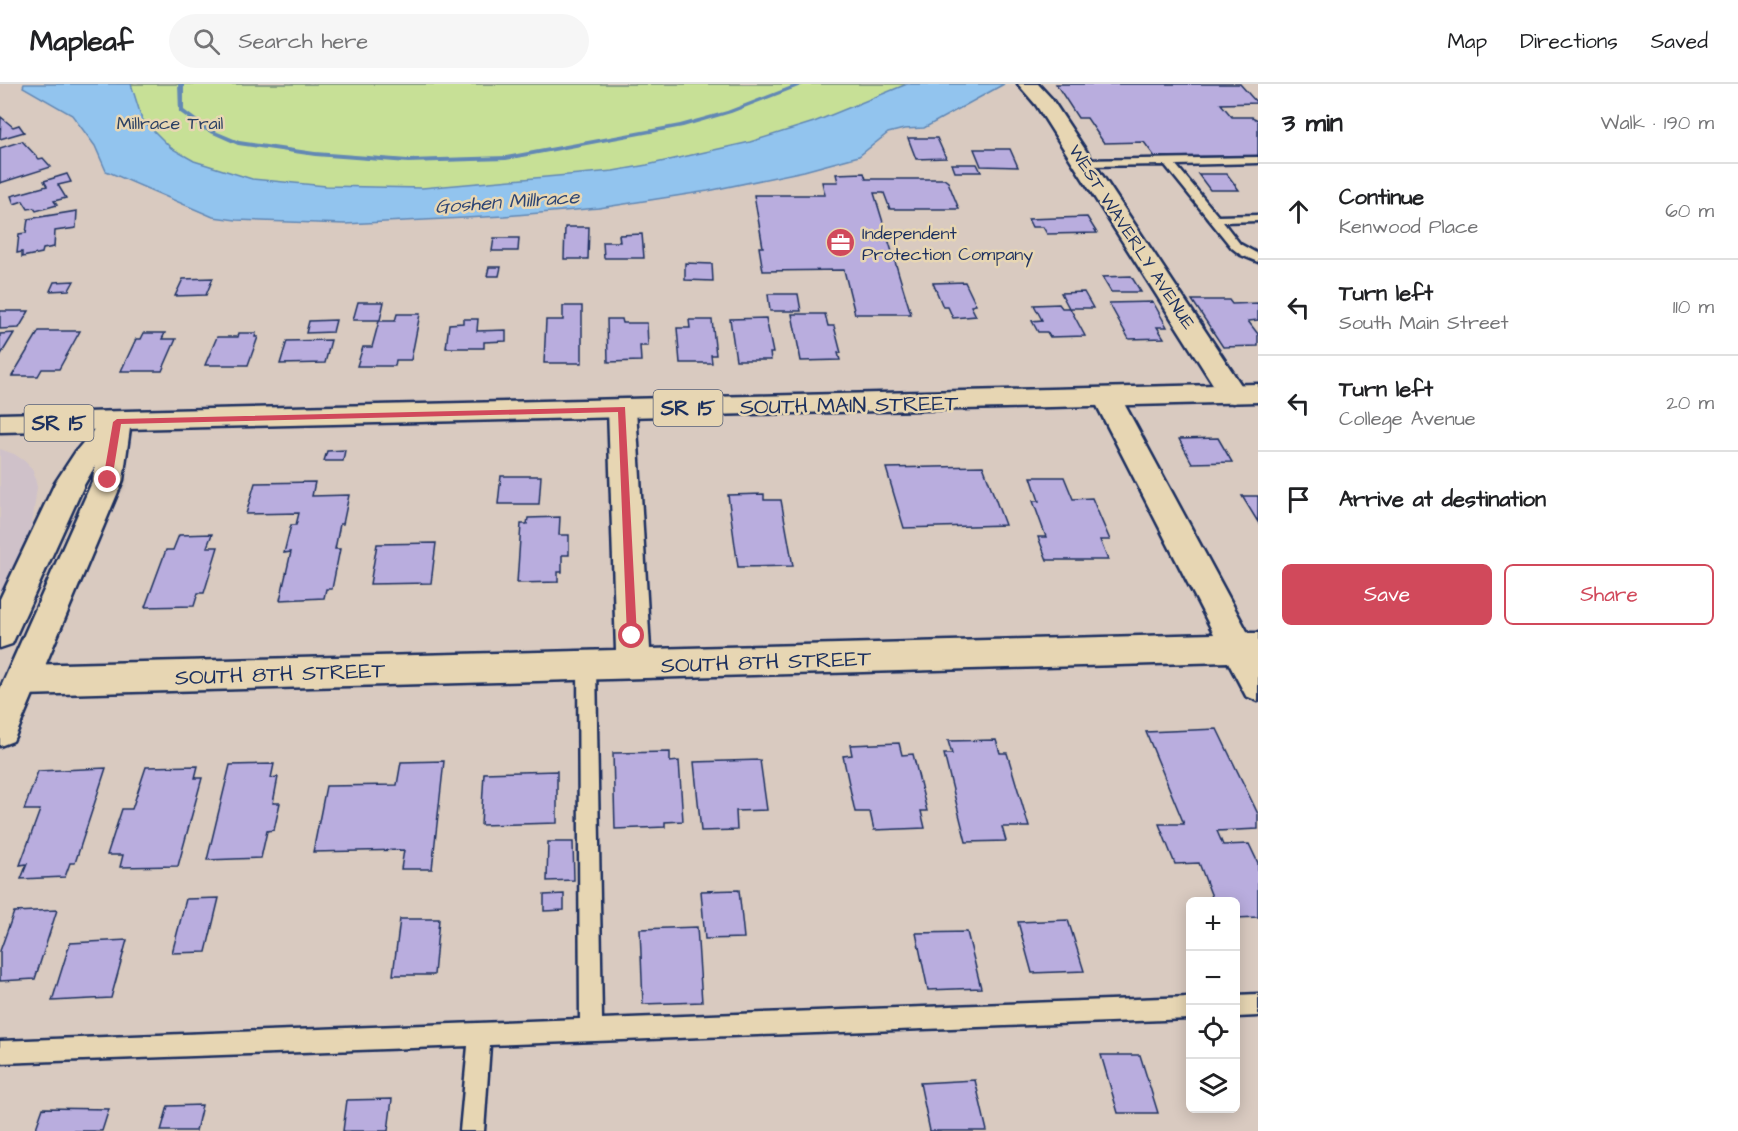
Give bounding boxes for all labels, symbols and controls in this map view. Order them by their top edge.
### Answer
search box [169,14,589,68]
text: Mapleaf [30,22,133,61]
icon: search [190,25,223,58]
text: Search here [238,26,368,57]
text: Map [1447,27,1487,56]
text: Directions [1520,27,1618,56]
text: Saved [1651,27,1708,56]
text: 3 min [1282,105,1343,141]
text: Walk · 190 m [1601,109,1714,137]
park label: Millrace Trail [117,111,223,136]
street label: WEST WAVERLY AVENUE [1062,140,1201,335]
text: Continue [1339,182,1424,213]
water label: Goshen Millrace [434,183,581,221]
icon: ahead [1282,195,1315,228]
text: 60 m [1665,197,1714,225]
text: Kenwood Place [1339,213,1478,241]
place label: Independent Protection Company [862,221,1033,268]
office icon: Independent Protection Company [825,227,857,259]
text: Turn left [1339,278,1433,309]
icon: left [1282,291,1315,324]
text: 110 m [1673,293,1714,321]
text: South Main Street [1339,309,1509,337]
text: Turn left [1339,374,1433,405]
icon: left [1282,387,1315,420]
street label: SOUTH MAIN STREET [739,388,959,423]
text: 20 m [1666,389,1714,417]
road number: SR 15 [654,390,722,426]
road number: SR 15 [25,405,94,441]
text: College Avenue [1339,405,1476,433]
route end [94,466,120,492]
icon: arrive [1282,483,1315,516]
text: Arrive at destination [1339,484,1546,515]
button: Save [1282,564,1492,625]
button: Share [1504,564,1714,625]
route start [618,622,644,648]
street label: SOUTH 8TH STREET [660,643,872,682]
street label: SOUTH 8TH STREET [174,655,386,694]
map controls [1186,897,1240,1113]
button: + [1186,897,1240,951]
button: − [1186,951,1240,1005]
button: locate [1186,1005,1240,1059]
button: layers [1186,1059,1240,1113]

